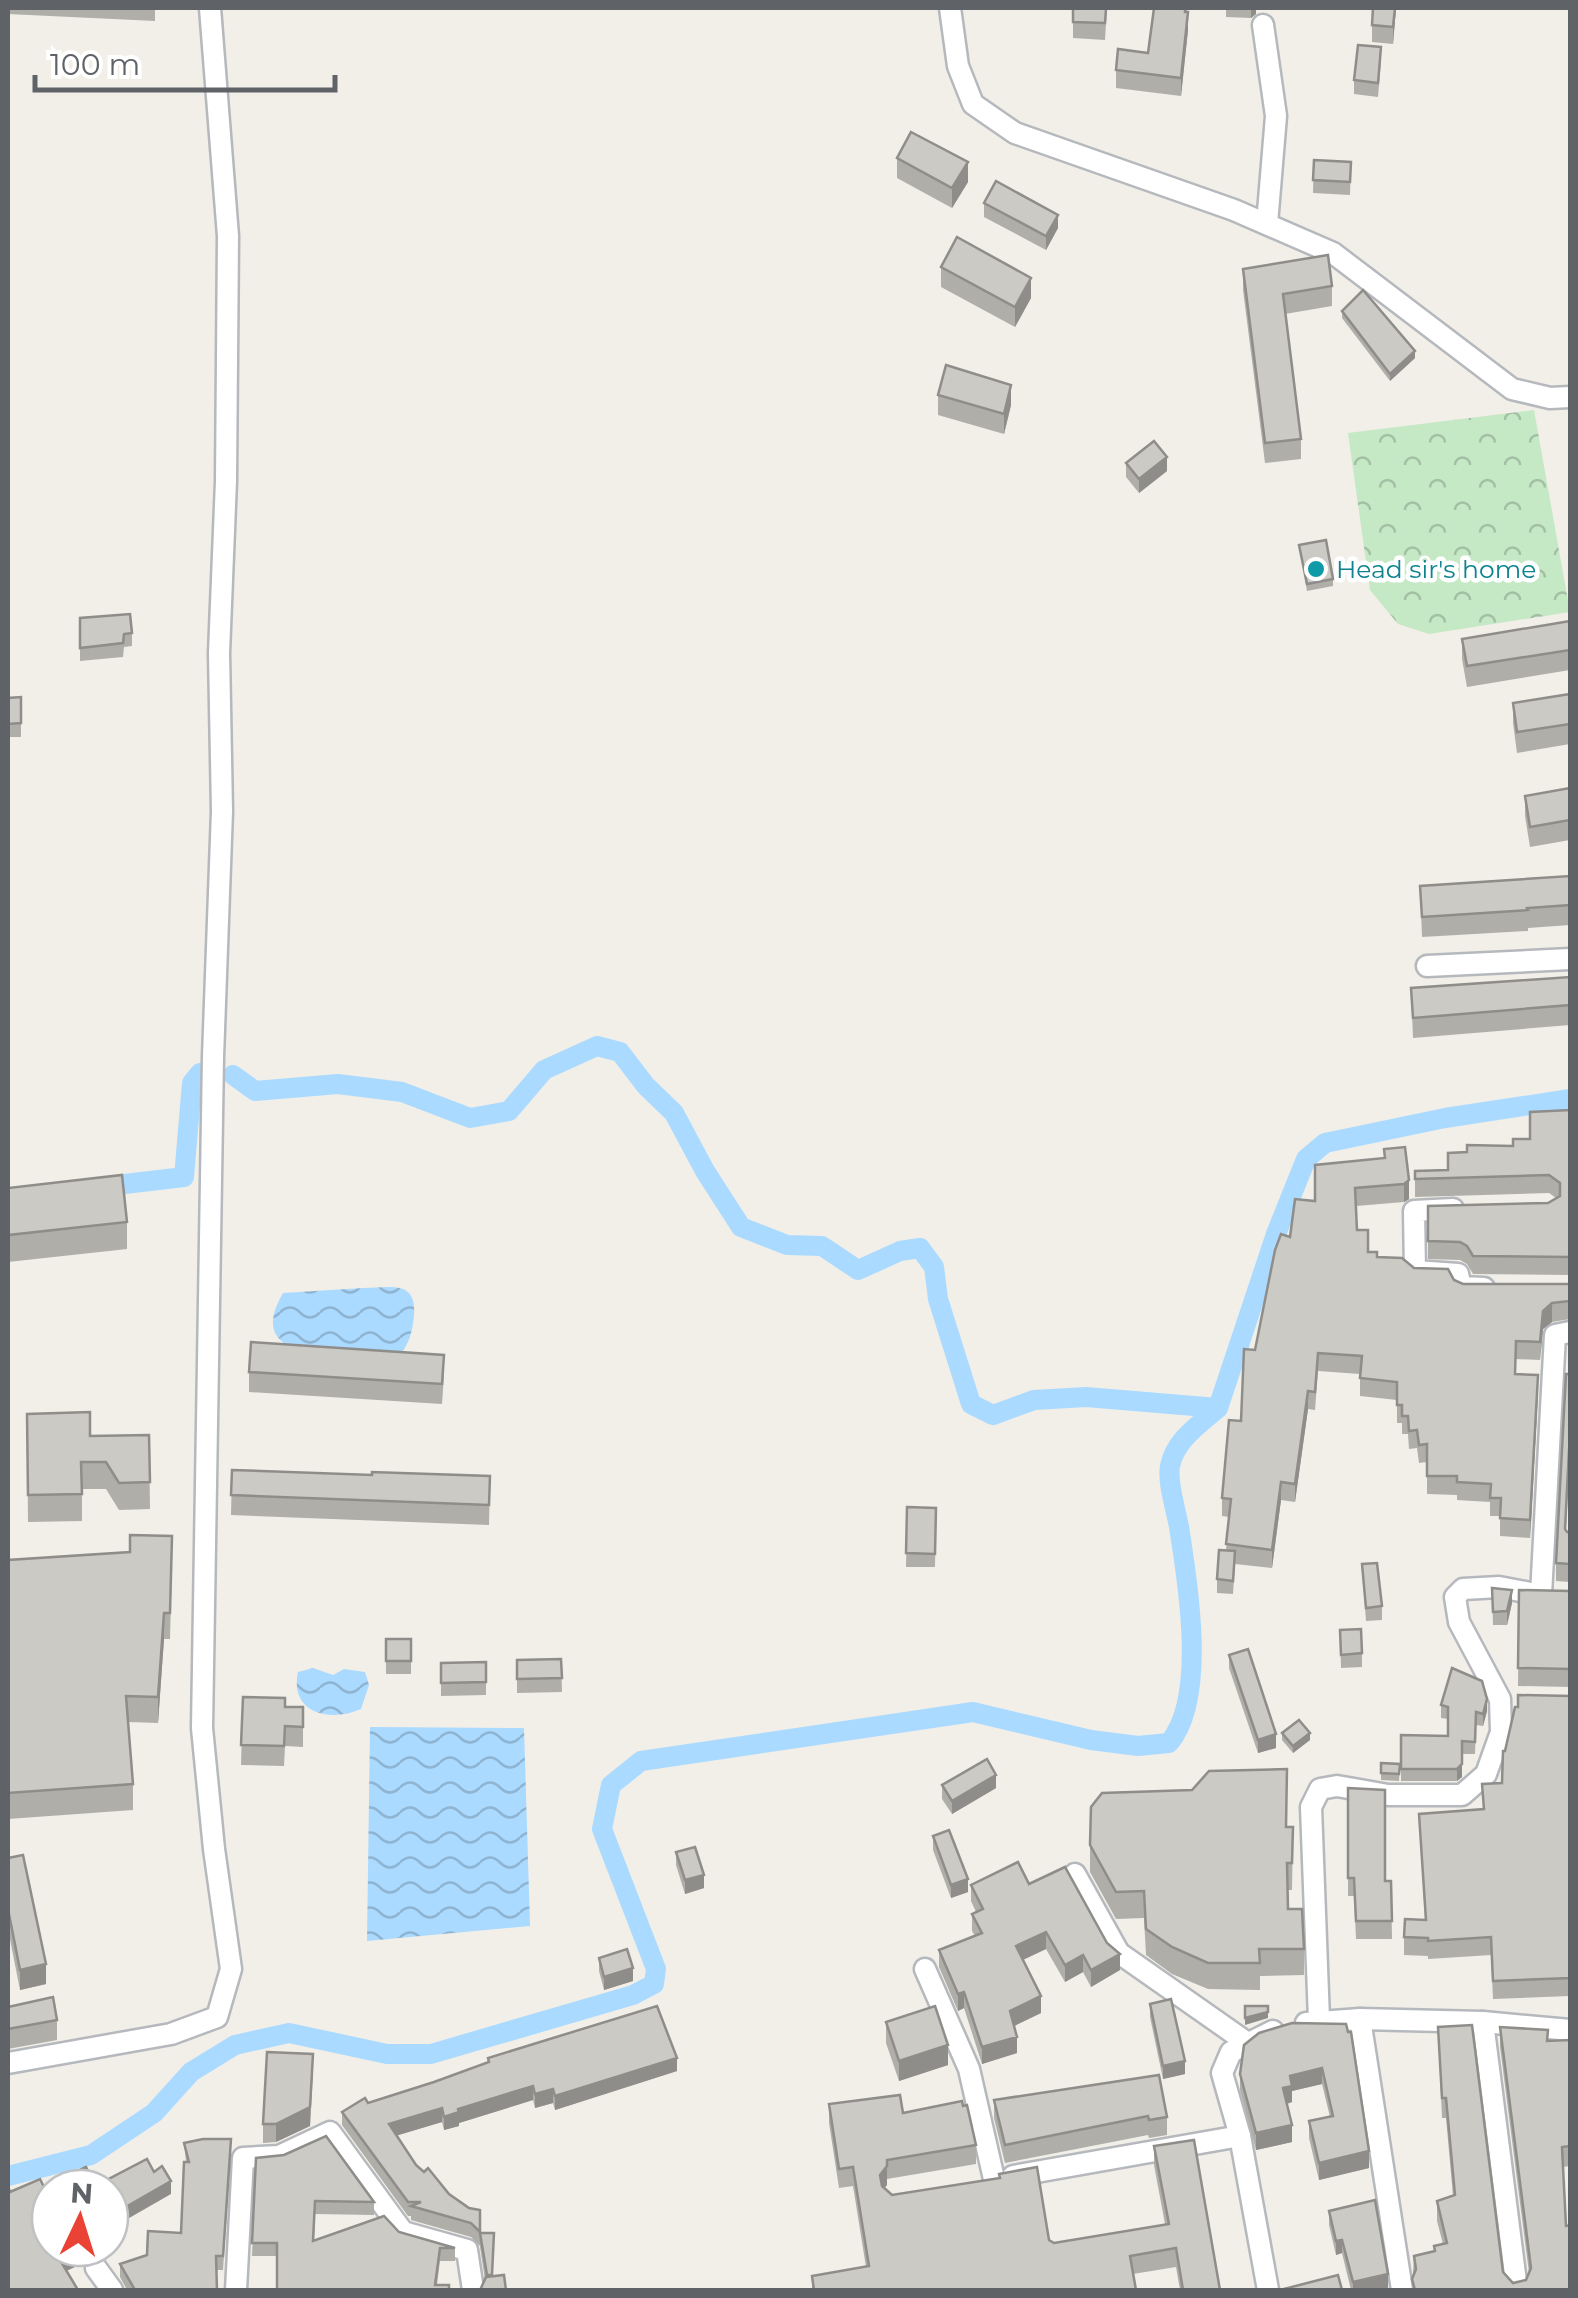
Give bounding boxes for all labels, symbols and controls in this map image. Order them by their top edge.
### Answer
scale bar [35,30,335,92]
text: 100 m [50,46,140,83]
place label: Head sir's home [1336,554,1536,584]
marker: Head sir's home [1305,558,1327,580]
north arrow [30,2168,130,2268]
text: N [69,2175,94,2211]

